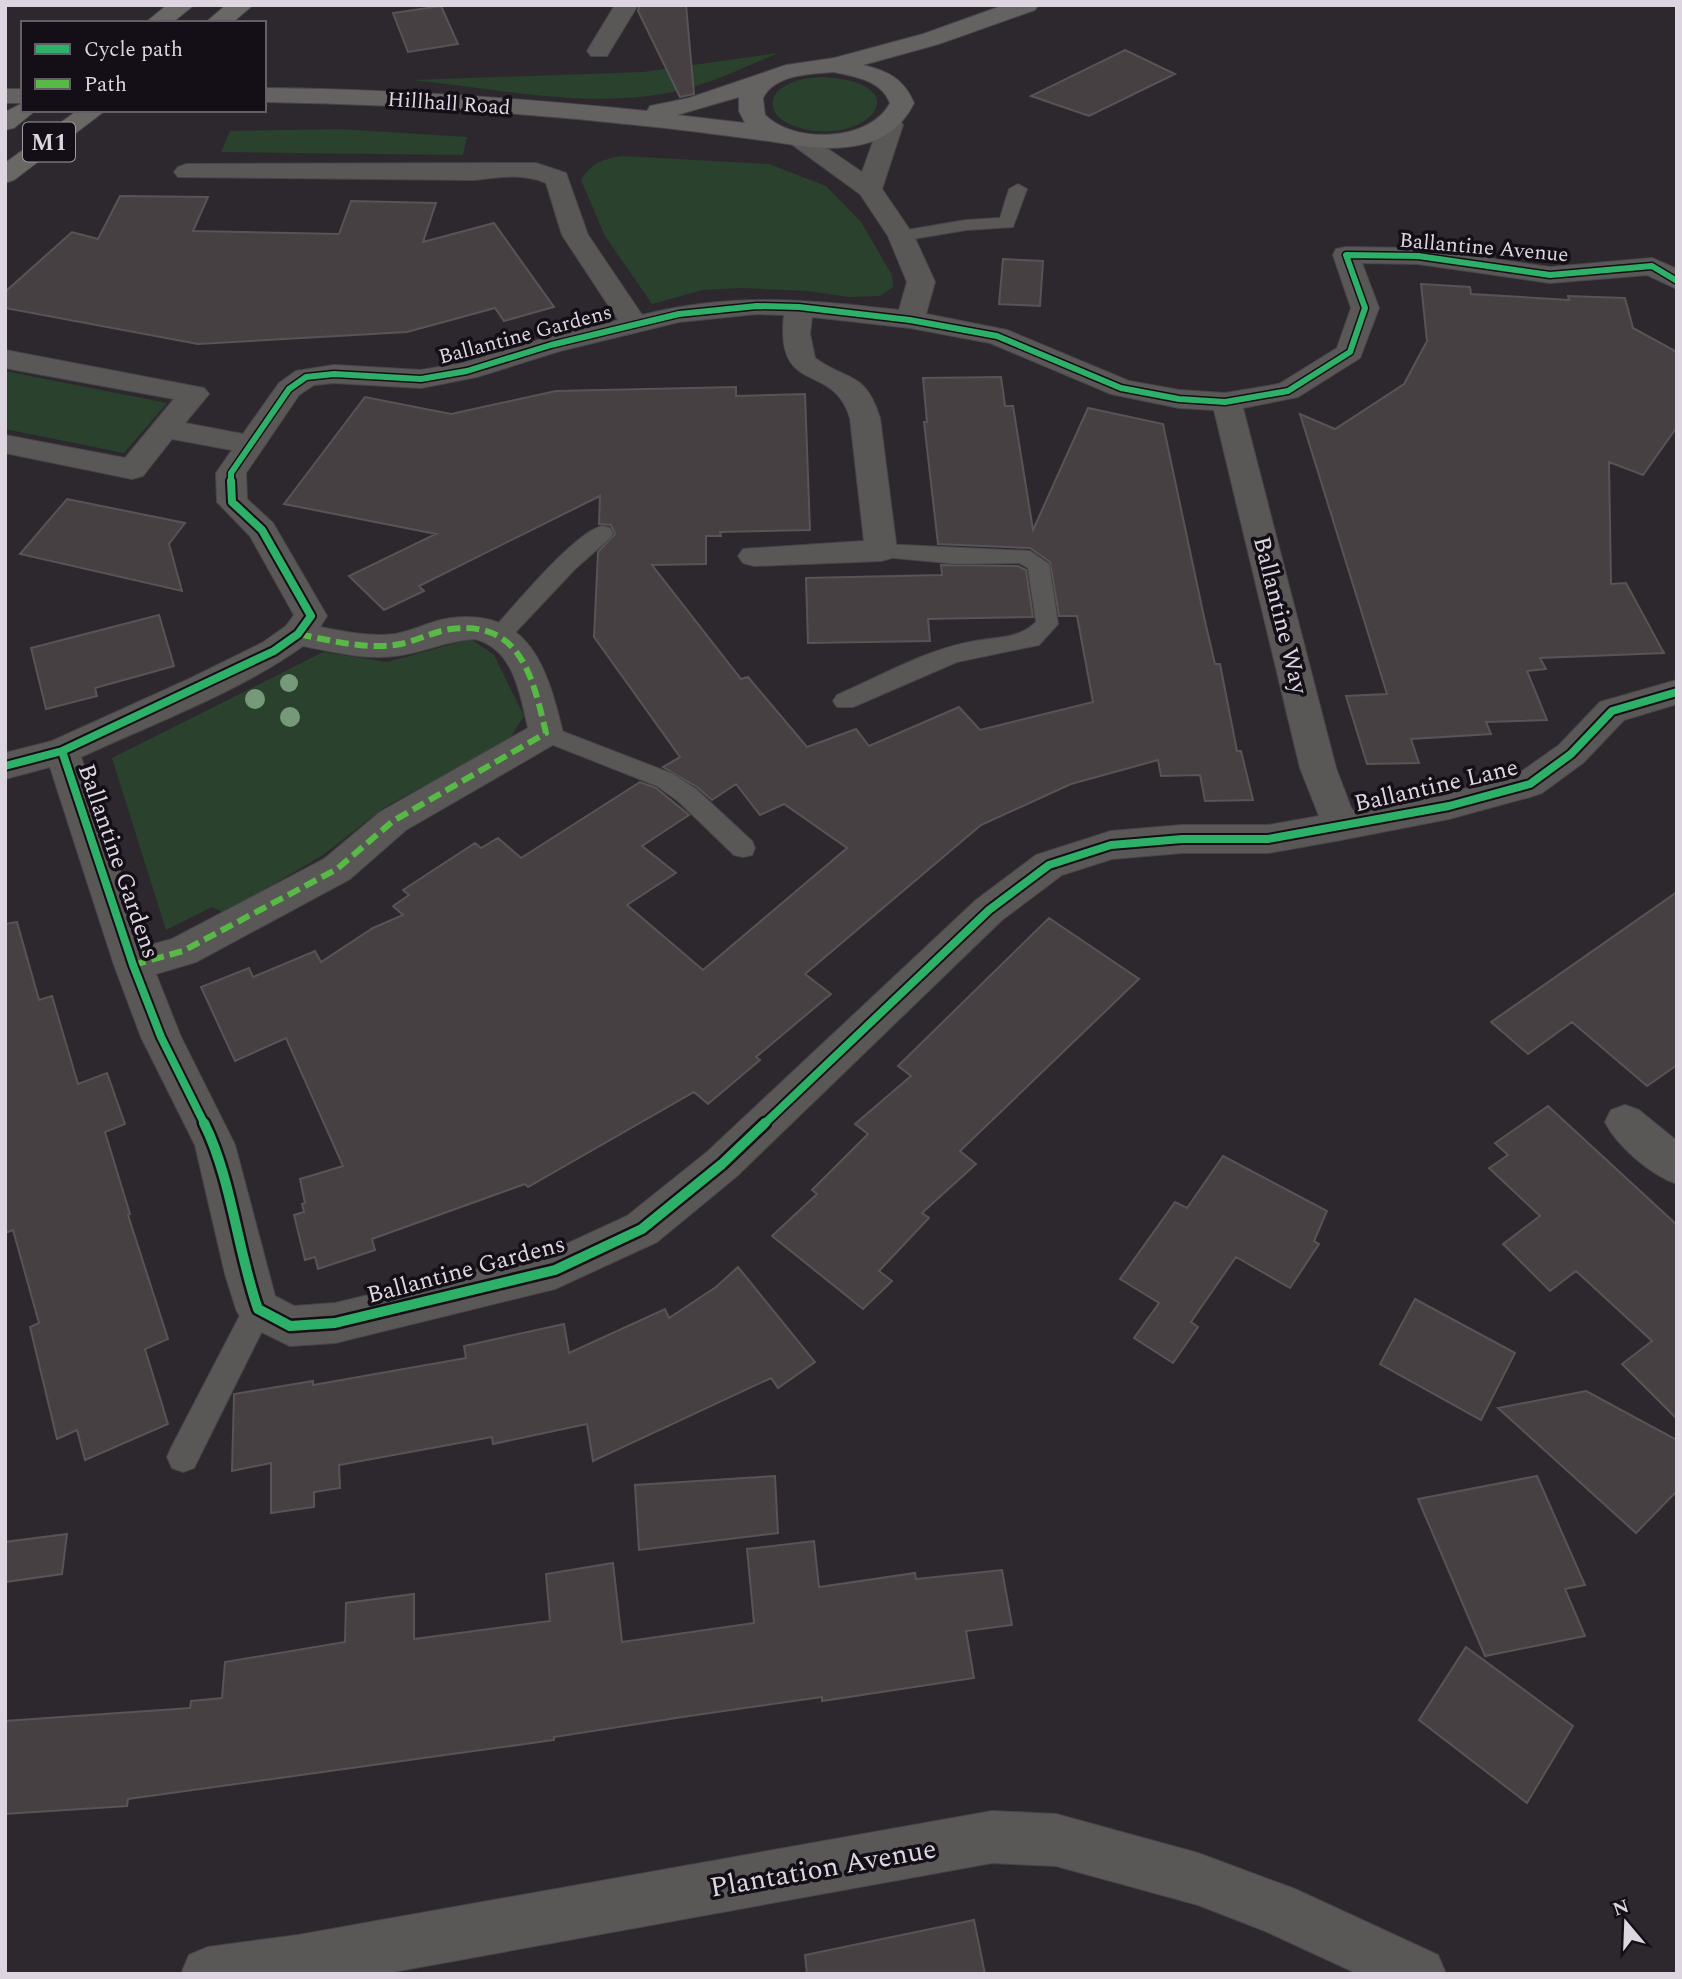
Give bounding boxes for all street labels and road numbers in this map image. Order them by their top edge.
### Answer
street label: Hillhall Road [386,84,511,124]
road number: M1 [23,122,75,162]
street label: Ballantine Avenue [1398,225,1570,271]
street label: Ballantine Gardens [435,296,616,374]
street label: Ballantine Way [1243,533,1317,699]
street label: Ballantine Lane [1351,750,1522,822]
street label: Ballantine Gardens [68,759,168,964]
street label: Ballantine Gardens [363,1226,569,1314]
street label: Plantation Avenue [707,1827,940,1910]

